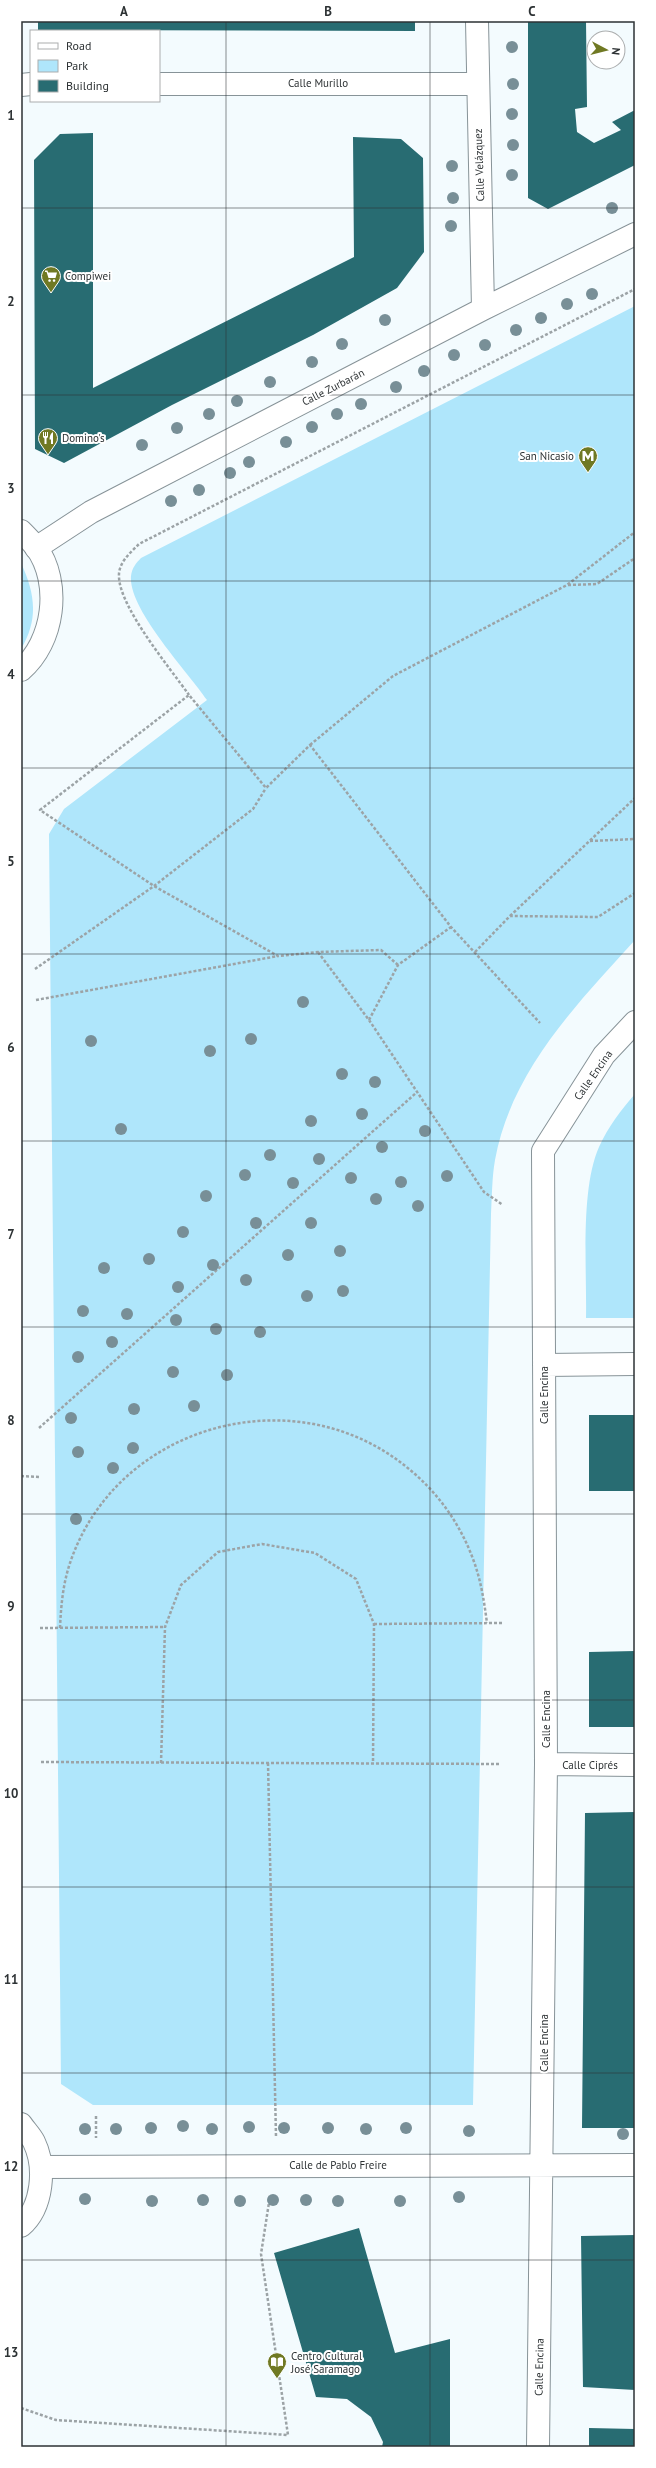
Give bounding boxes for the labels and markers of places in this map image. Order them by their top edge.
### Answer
supermarket icon: Compiwei [40,265,62,293]
place label: Compiwei [65,269,111,283]
restaurant icon: Domino's [37,427,59,455]
place label: Domino's [62,431,105,445]
metro station icon: San Nicasio [577,445,599,473]
place label: San Nicasio [520,449,574,463]
place label: Centro Cultural José Saramago [290,2349,363,2376]
library icon: Centro Cultural José Saramago [266,2351,288,2379]

